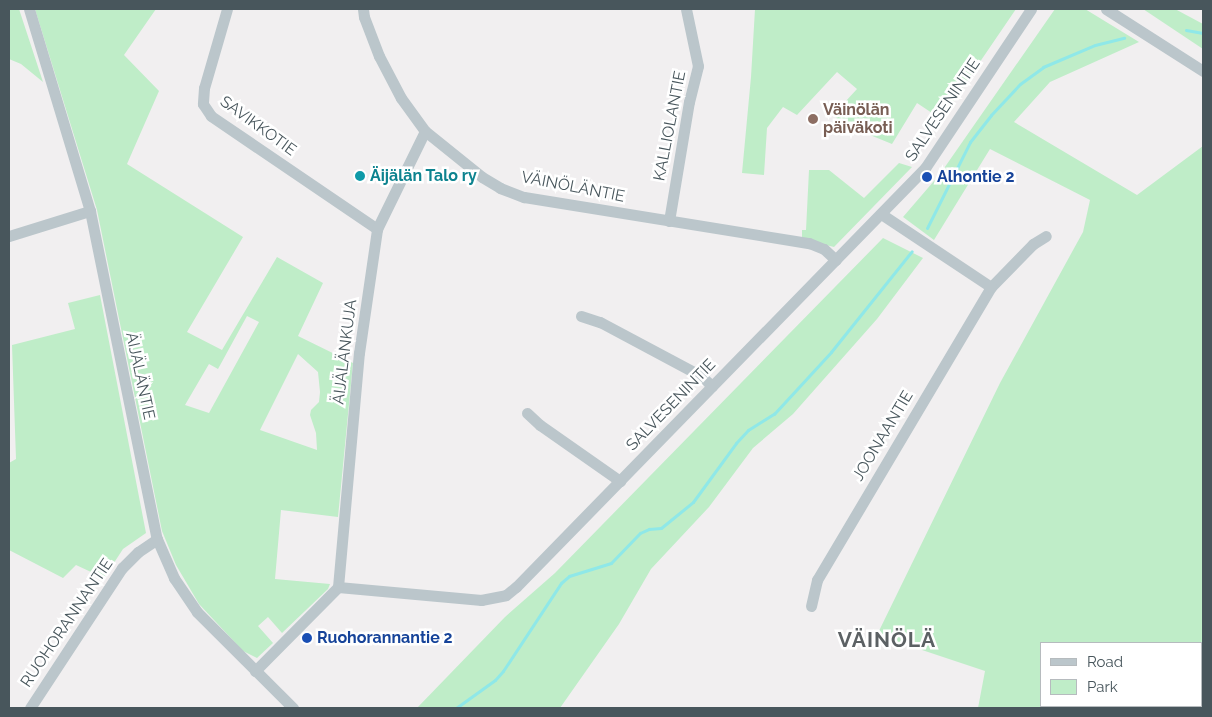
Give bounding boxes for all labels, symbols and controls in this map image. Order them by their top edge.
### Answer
street label: SALVESENINTIE [901,55,985,165]
street label: KALLIOLANTIE [650,69,690,183]
street label: SAVIKKOTIE [216,92,300,160]
place label: Väinölän päiväkoti [823,100,892,138]
marker: Väinölän päiväkoti [807,113,819,125]
place label: Äijälän Talo ry [370,166,477,186]
place label: Alhontie 2 [937,167,1014,187]
street label: VÄINÖLÄNTIE [520,168,626,206]
marker: Äijälän Talo ry [354,170,366,182]
marker: Alhontie 2 [921,171,933,183]
street label: ÄIJÄLÄNKUJA [329,298,361,406]
street label: ÄIJÄLÄNTIE [121,330,159,422]
street label: SALVESENINTIE [622,355,720,455]
street label: JOONAANTIE [849,388,917,484]
street label: RUOHORANNANTIE [17,555,117,691]
district label: VÄINÖLÄ [837,627,937,653]
place label: Ruohorannantie 2 [317,628,453,648]
marker: Ruohorannantie 2 [301,632,313,644]
legend [1040,642,1202,707]
text: Road [1087,653,1123,671]
text: Park [1087,678,1118,696]

